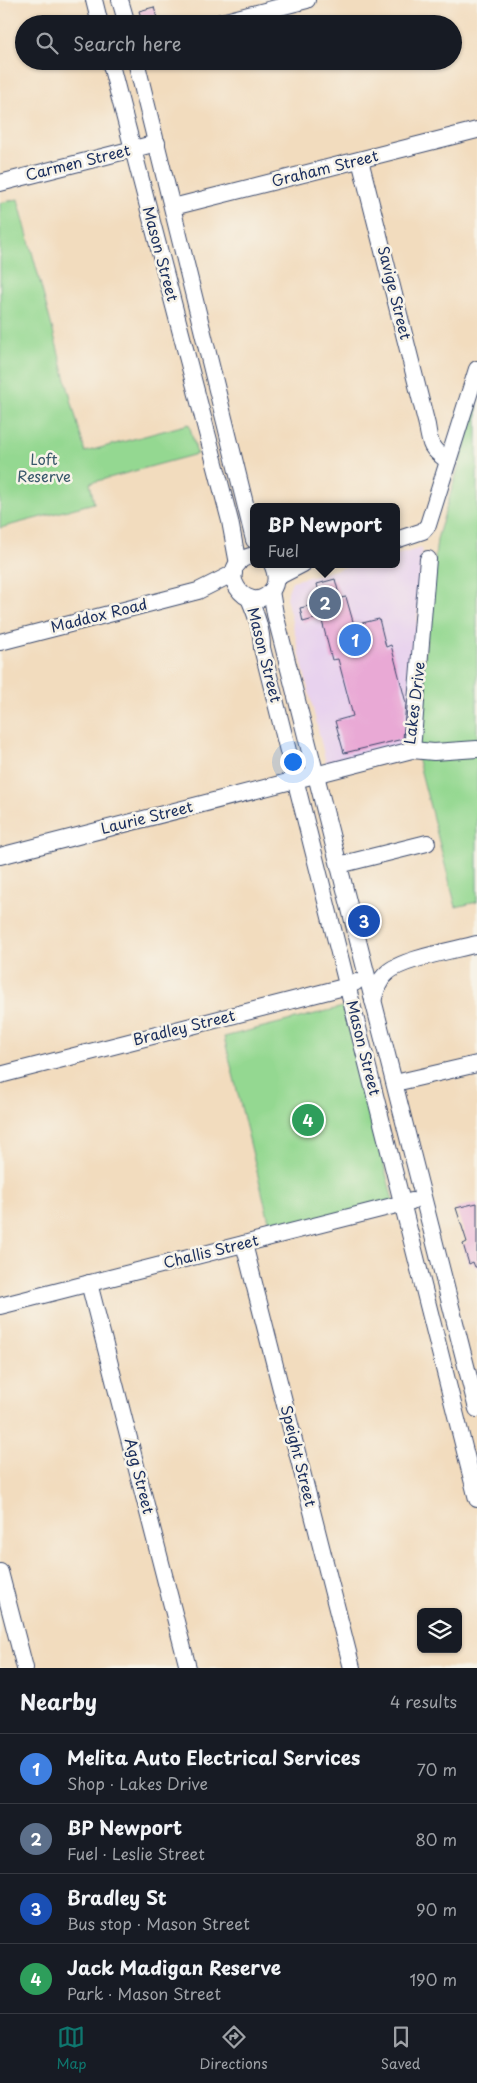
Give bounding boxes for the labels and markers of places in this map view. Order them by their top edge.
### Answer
pin: 2 [309,584,341,622]
pin: 1 [339,621,371,659]
pin: 3 [348,902,380,940]
pin: 4 [292,1101,324,1139]

